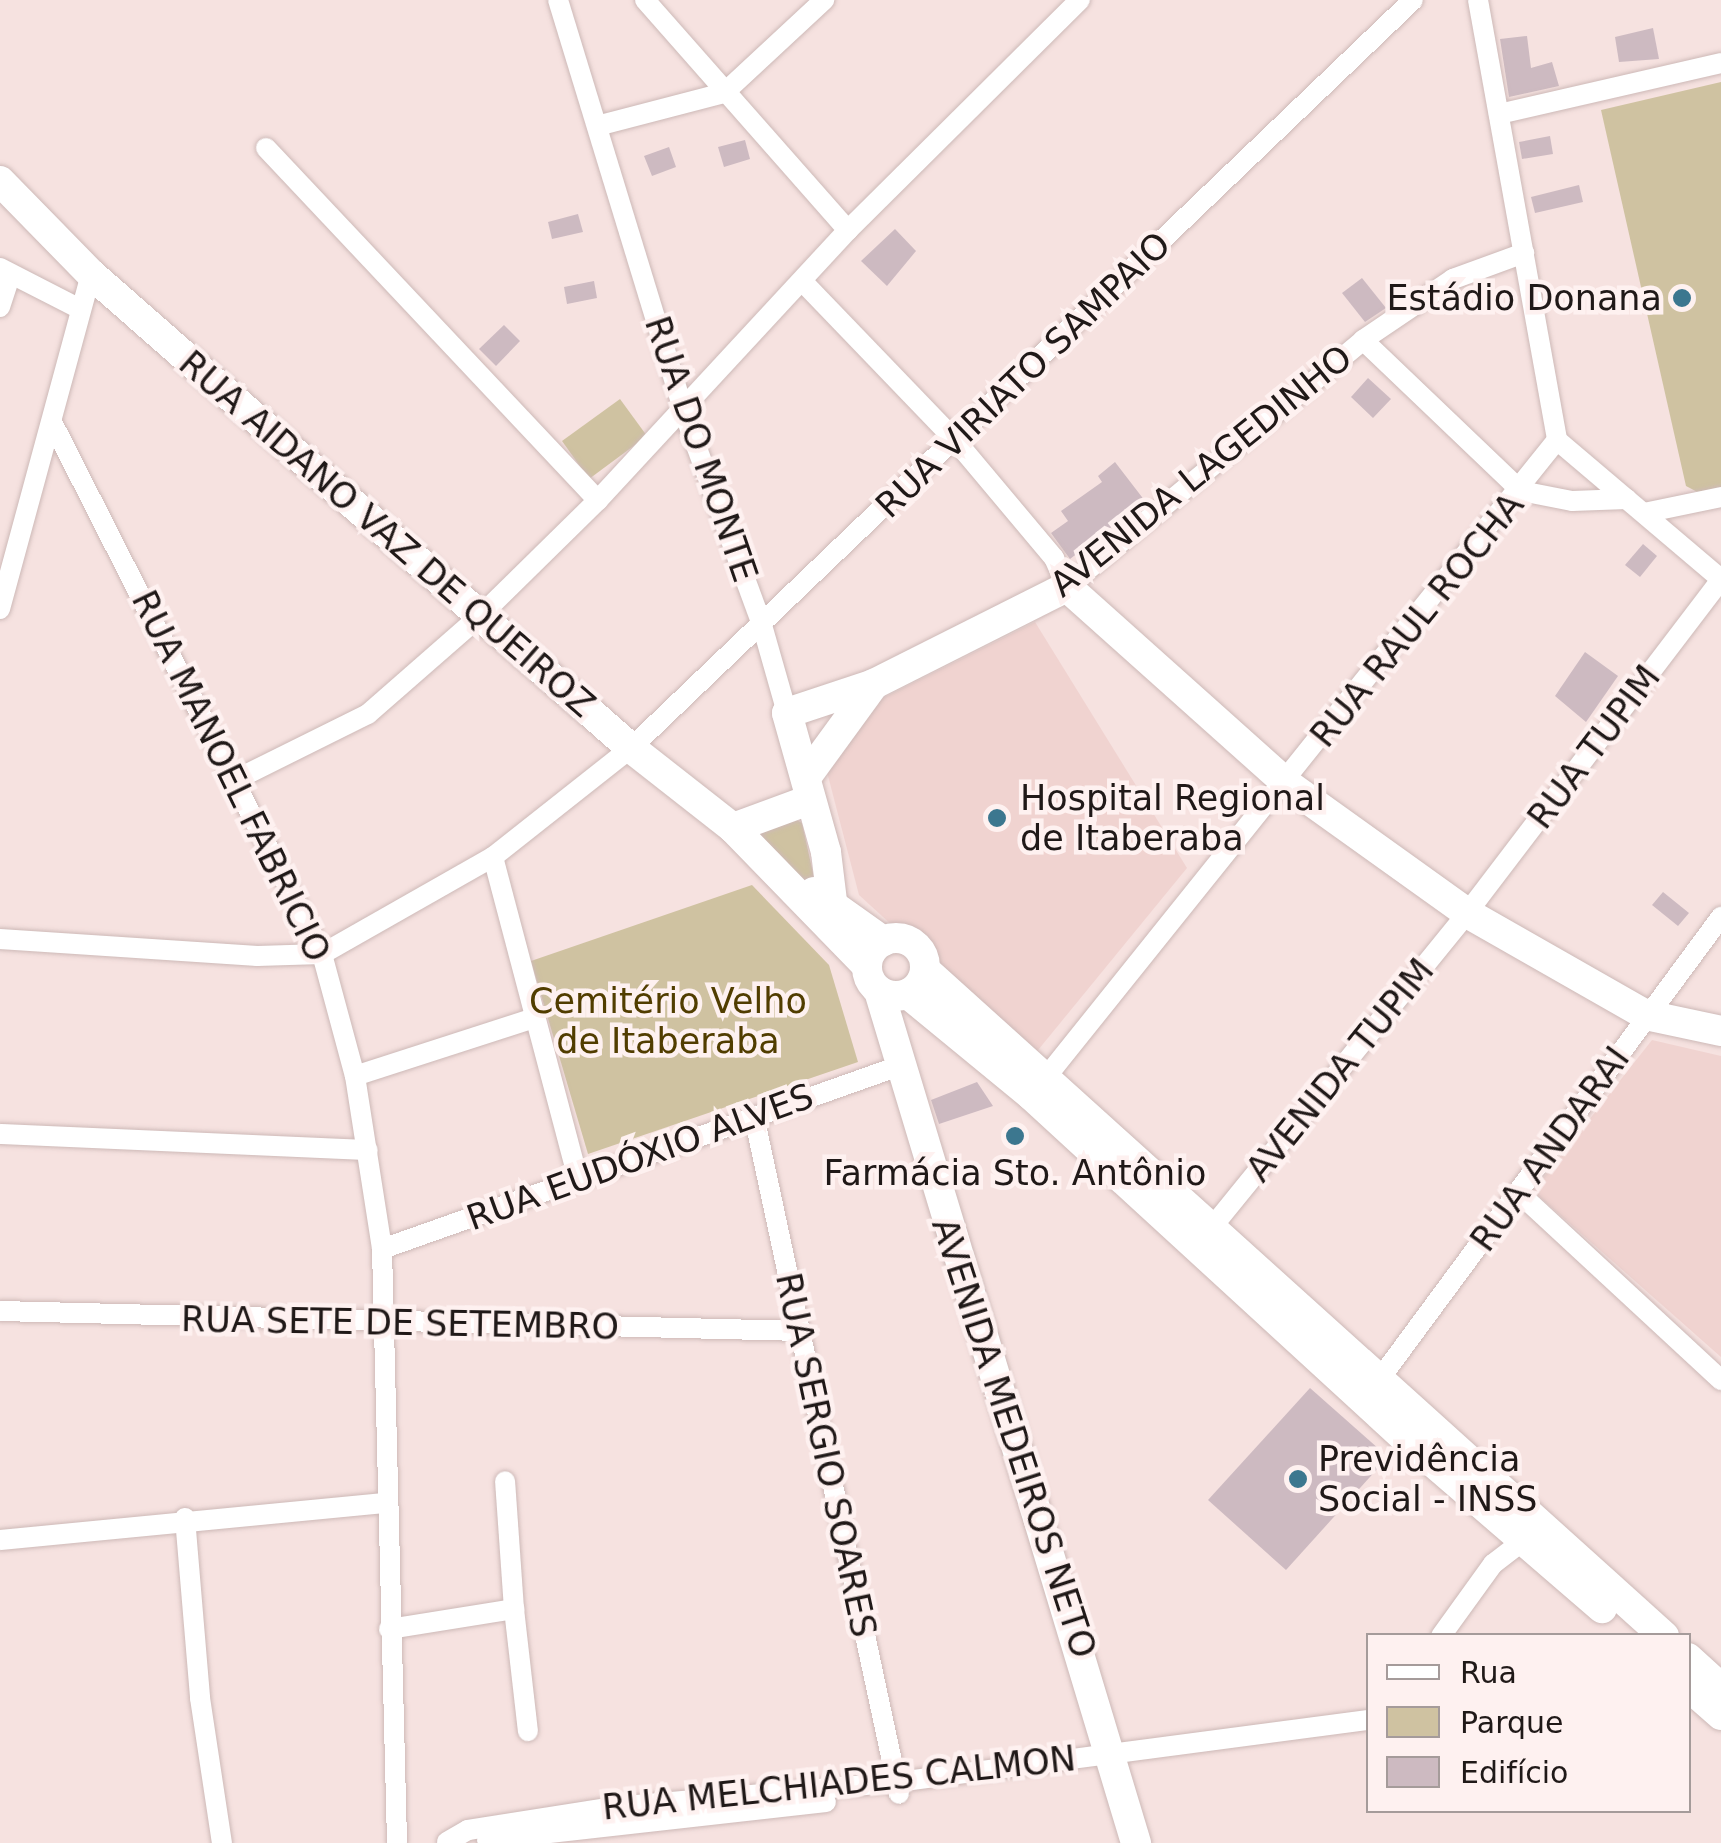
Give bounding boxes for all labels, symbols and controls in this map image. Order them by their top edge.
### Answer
street label: RUA VIRIATO SAMPAIO [867,223,1179,527]
place label: Estádio Donana [1386,277,1662,319]
marker: Estádio Donana [1671,287,1693,309]
street label: RUA DO MONTE [636,311,766,587]
street label: AVENIDA LAGEDINHO [1042,336,1360,606]
street label: RUA AIDANO VAZ DE QUEIROZ [171,342,603,726]
street label: RUA RAUL ROCHA [1302,485,1532,755]
street label: RUA MANOEL FABRICIO [123,584,339,968]
street label: RUA TUPIM [1519,657,1669,837]
place label: Hospital Regional de Itaberaba [1020,777,1325,859]
marker: Hospital Regional de Itaberaba [984,805,1010,831]
street label: AVENIDA TUPIM [1237,950,1443,1190]
park label: Cemitério Velho de Itaberaba [529,980,807,1062]
street label: RUA ANDARAI [1462,1039,1638,1259]
street label: RUA EUDÓXIO ALVES [461,1075,819,1239]
marker: Farmácia Sto. Antônio [1004,1125,1026,1147]
place label: Farmácia Sto. Antônio [824,1152,1206,1194]
street label: AVENIDA MEDEIROS NETO [923,1213,1105,1663]
street label: RUA SERGIO SOARES [767,1269,885,1641]
street label: RUA SETE DE SETEMBRO [181,1298,619,1348]
place label: Previdência Social - INSS [1318,1438,1538,1520]
marker: Previdência Social - INSS [1287,1468,1309,1490]
legend [1366,1633,1691,1813]
text: Rua [1460,1655,1517,1690]
text: Parque [1460,1705,1563,1740]
street label: RUA MELCHIADES CALMON [600,1737,1078,1829]
text: Edifício [1460,1755,1568,1790]

